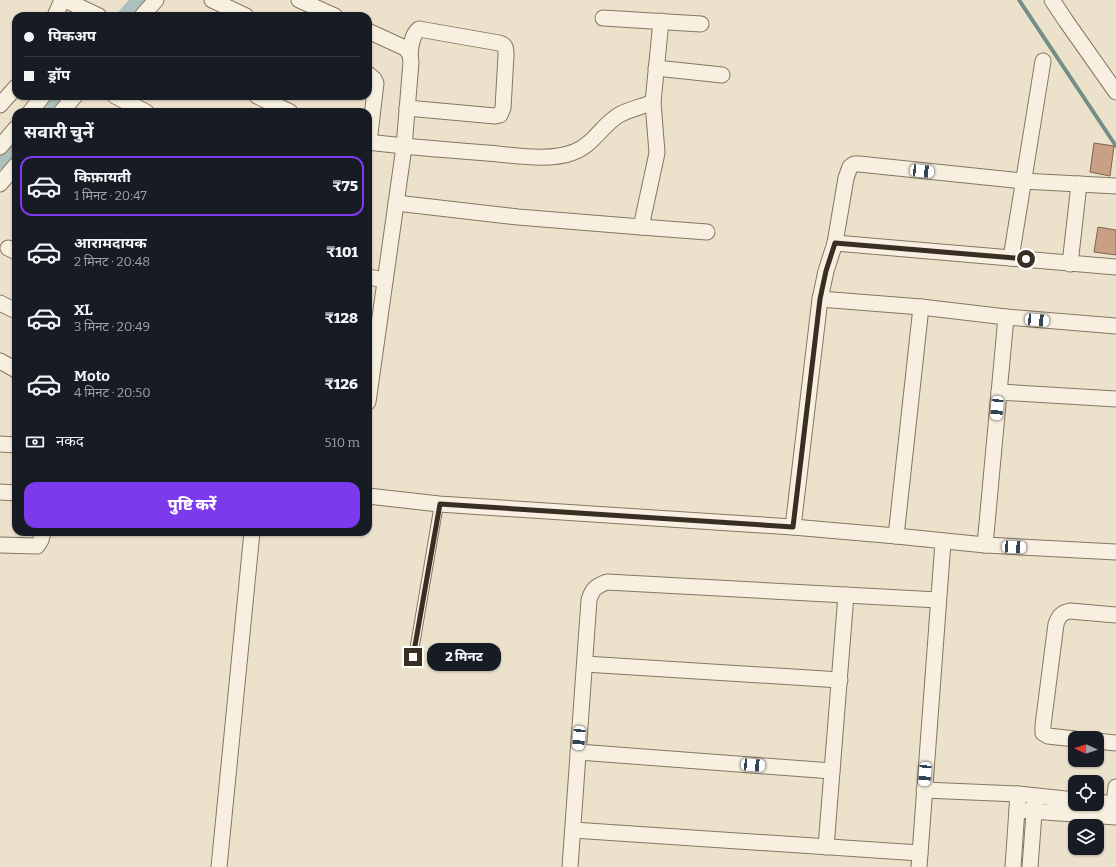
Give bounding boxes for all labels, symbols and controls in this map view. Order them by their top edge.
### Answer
text: पिकअप [48,27,96,45]
text: ड्रॉप [48,66,70,84]
text: सवारी चुनें [24,121,93,143]
car [909,164,935,178]
icon: car [26,168,62,204]
text: किफ़ायती [74,168,131,186]
text: ₹75 [332,177,358,195]
text: 1 मिनट · 20:47 [74,188,147,203]
icon: car [26,234,62,270]
text: आरामदायक [74,234,147,252]
text: ₹101 [326,243,358,261]
route start [1017,250,1035,268]
text: 2 मिनट · 20:48 [74,254,150,269]
icon: car [26,300,62,336]
text: XL [74,301,93,319]
text: ₹128 [324,309,358,327]
car [1025,313,1049,327]
text: 3 मिनट · 20:49 [74,319,150,334]
icon: car [26,366,62,402]
text: Moto [74,367,110,385]
text: ₹126 [325,375,358,393]
text: 4 मिनट · 20:50 [74,385,150,400]
car [990,396,1004,420]
icon: cash [24,431,46,453]
text: नकद [56,432,84,450]
text: 510 m [325,435,360,450]
button: पुष्टि करें [24,482,360,528]
car [1002,540,1026,554]
callout: 2 मिनट [427,643,501,671]
route end [404,648,422,666]
text: 2 मिनट [445,649,483,664]
car [572,726,586,750]
north arrow [1068,731,1104,767]
map controls [1068,731,1104,855]
car [741,758,765,772]
car [918,762,932,786]
button: locate [1068,775,1104,811]
button: layers [1068,819,1104,855]

